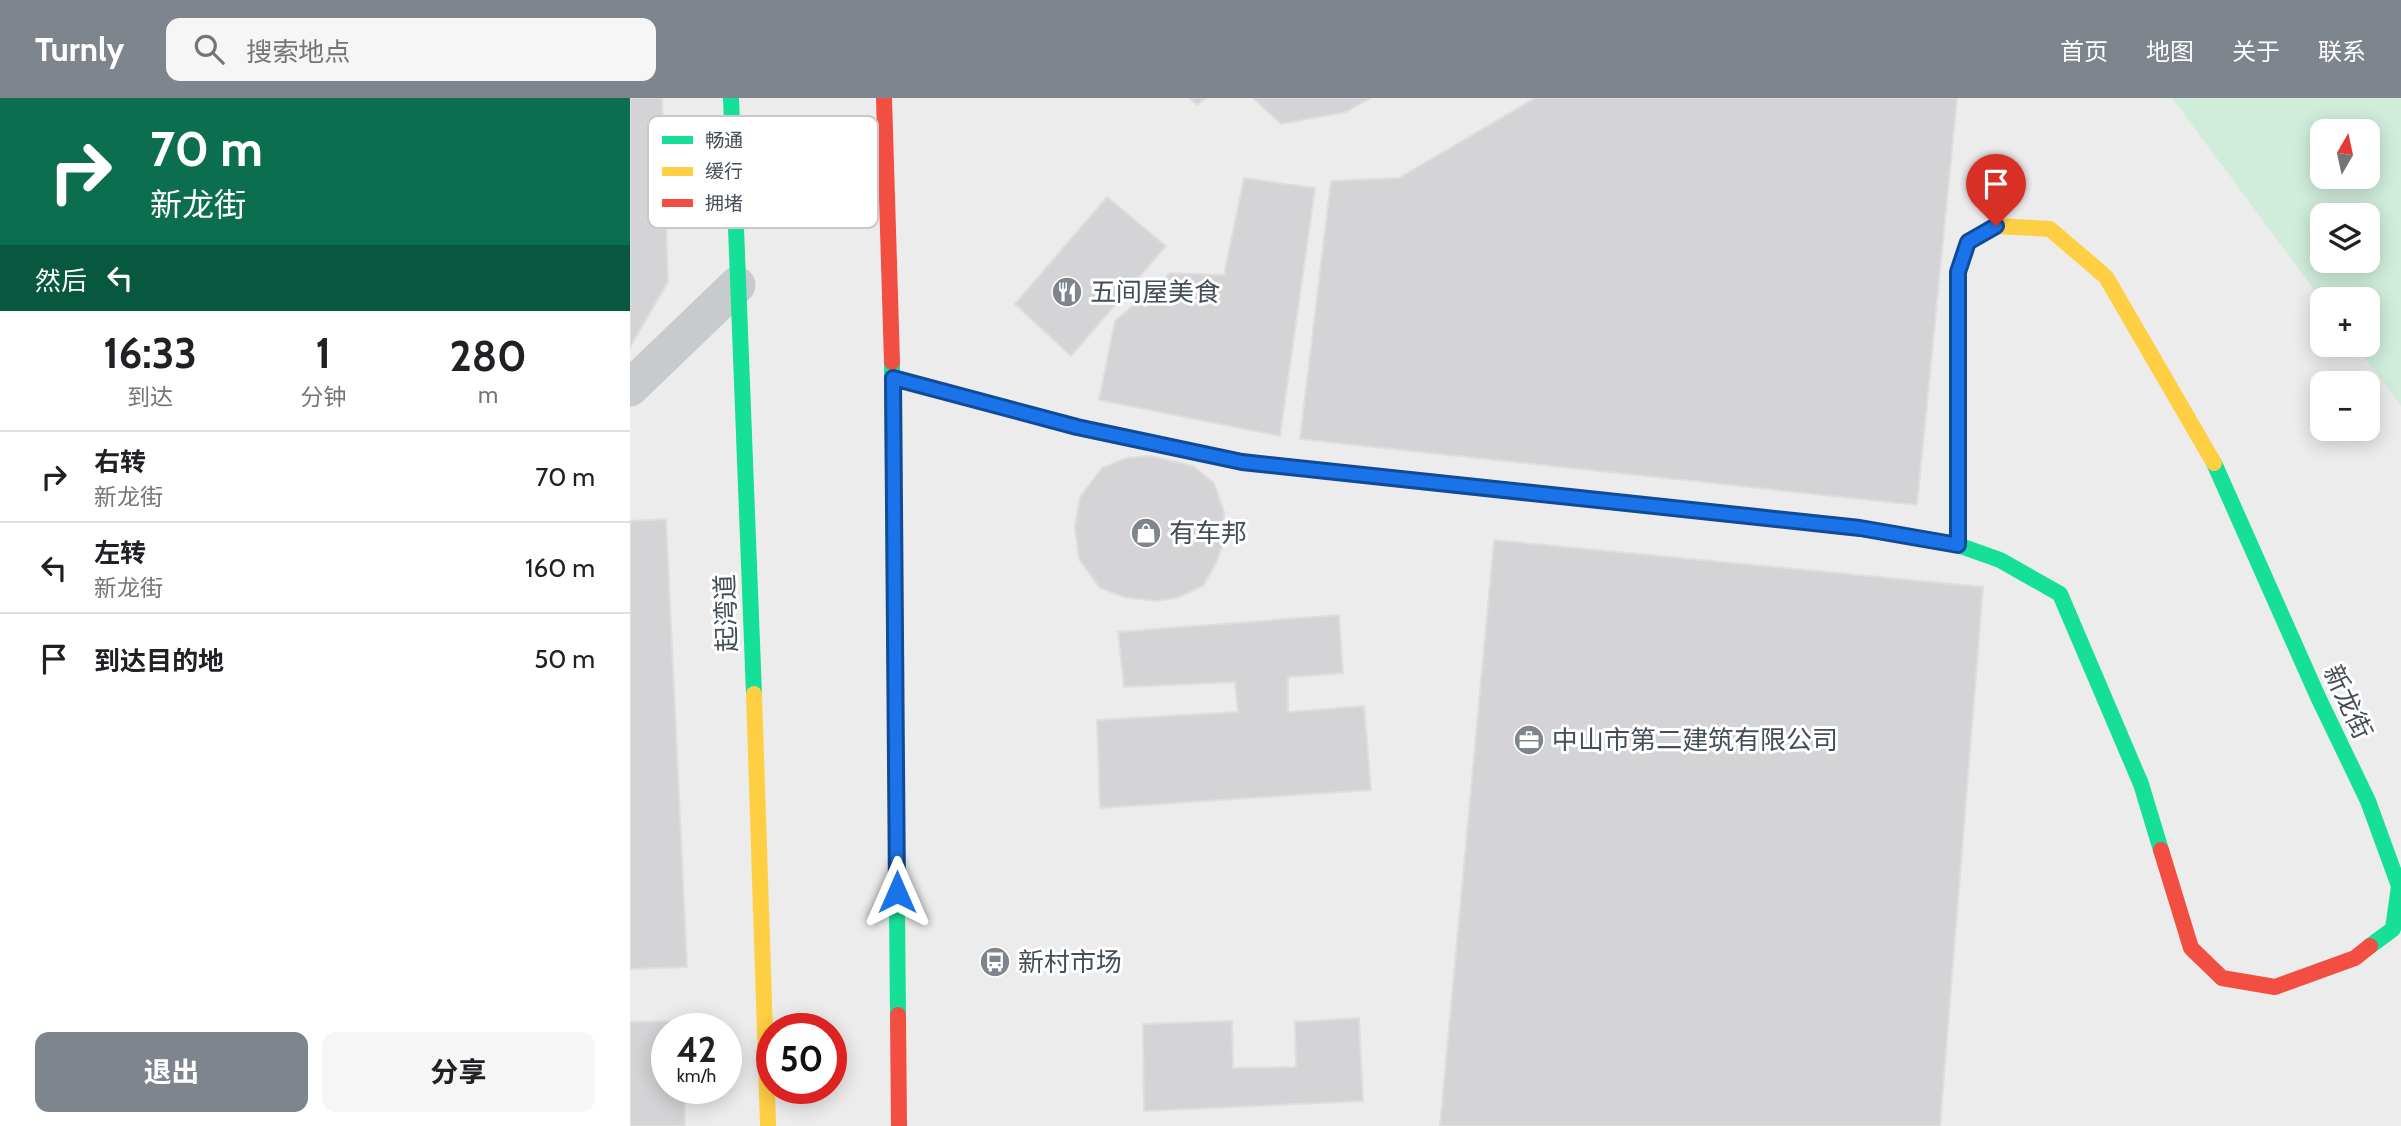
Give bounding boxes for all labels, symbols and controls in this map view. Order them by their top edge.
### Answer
search box [166,18,656,81]
text: Turnly [35,29,124,69]
icon: search [190,30,228,68]
text: 搜索地点 [246,36,350,68]
text: 首页 [2060,37,2108,66]
text: 地图 [2146,37,2194,66]
text: 关于 [2232,37,2280,66]
text: 联系 [2318,37,2366,66]
legend [648,116,878,228]
text: 70 m [150,119,263,178]
north arrow [2310,119,2380,189]
map controls [2310,119,2380,441]
icon: right [35,126,126,217]
text: 畅通 [705,129,743,152]
pin [1966,154,2026,226]
text: 缓行 [705,160,743,183]
icon: arrive [1977,165,2015,203]
text: 新龙街 [150,185,246,224]
text: 拥堵 [705,192,743,215]
button: layers [2310,203,2380,273]
icon: left [101,259,139,297]
text: 然后 [35,265,87,297]
restaurant icon: 五间屋美食 [1050,275,1084,309]
place label: 五间屋美食 [1090,276,1220,308]
button: + [2310,287,2380,357]
text: 16:33 [103,327,197,379]
text: 1 [315,327,331,379]
text: 280 [449,330,527,382]
button: − [2310,371,2380,441]
text: m [478,381,498,409]
text: 到达 [127,383,173,411]
text: 分钟 [300,383,346,411]
text: 右转 [94,446,146,478]
icon: right [35,458,73,496]
text: 70 m [535,461,595,493]
text: 新龙街 [94,483,163,511]
shop icon: 有车邦 [1129,516,1163,550]
place label: 有车邦 [1169,517,1247,549]
text: 左转 [94,537,146,569]
icon: left [35,549,73,587]
text: 160 m [525,552,595,584]
street label: 起湾道 [709,573,743,653]
text: 新龙街 [94,574,163,602]
icon: arrive [35,640,73,678]
text: 50 m [534,643,595,675]
text: 到达目的地 [94,645,224,677]
street label: 新龙街 [2317,660,2379,744]
office icon: 中山市第二建筑有限公司 [1512,723,1546,757]
place label: 中山市第二建筑有限公司 [1552,724,1838,756]
position arrow [860,855,934,929]
bus stop icon: 新村市场 [978,945,1012,979]
place label: 新村市场 [1018,946,1122,978]
speed limit sign: 50 [756,1013,847,1104]
text: 42 [676,1028,717,1071]
button: 退出 [35,1032,308,1112]
button: 分享 [322,1032,595,1112]
text: km/h [677,1065,716,1087]

